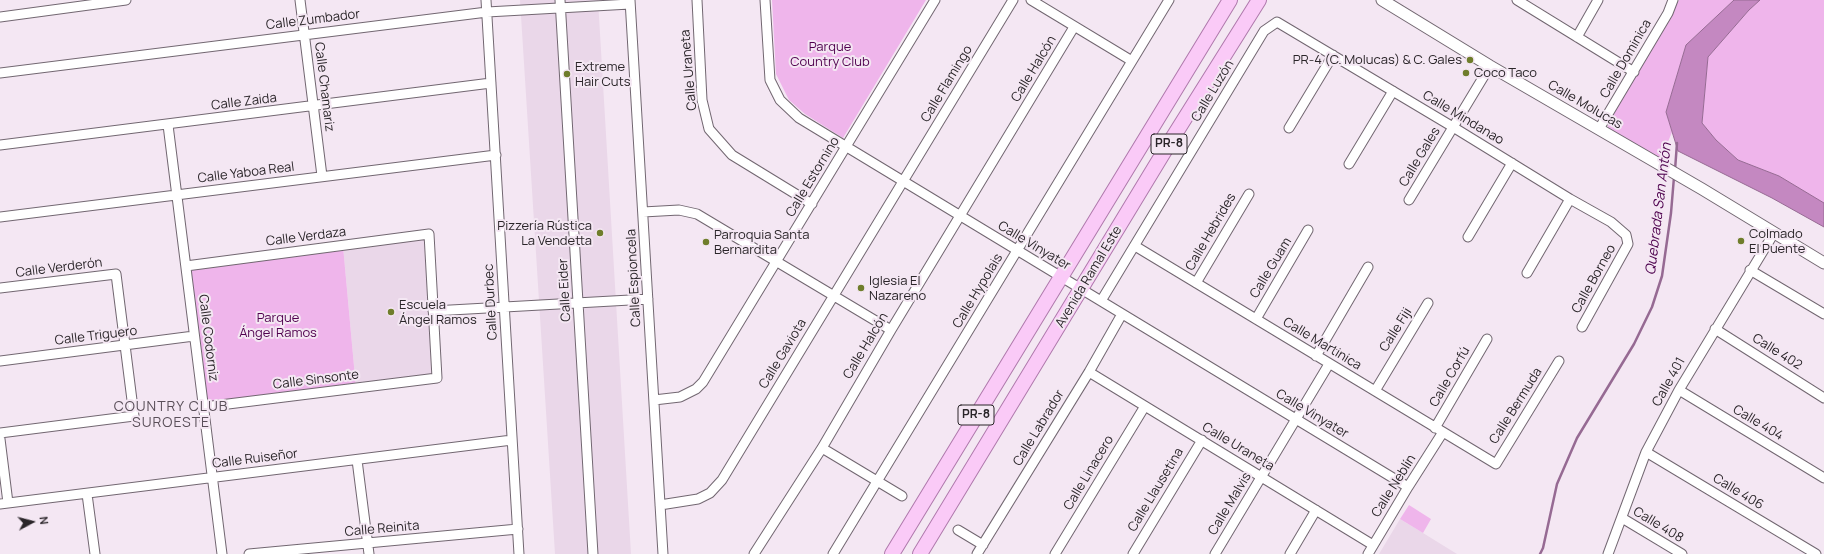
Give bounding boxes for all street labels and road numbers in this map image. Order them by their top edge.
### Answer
street label: Calle Zumbador [265,6,361,34]
street label: Calle Dominica [1597,17,1655,101]
street label: Calle Uraneta [678,29,700,111]
street label: Calle Halcón [1008,33,1060,105]
street label: Calle Chamariz [311,41,337,133]
street label: Calle Flamingo [918,43,976,125]
street label: Calle Luzón [1189,57,1237,125]
street label: Calle Molucas [1545,77,1625,133]
street label: Calle Mindanao [1420,88,1506,148]
street label: Calle Zaida [210,90,278,114]
street label: Calle Gales [1396,124,1444,190]
street label: Calle Estornino [783,134,843,220]
road number: PR-8 [1151,134,1187,154]
street label: Calle Yaboa Real [197,159,295,187]
street label: Calle Hebrides [1183,191,1239,273]
street label: Calle Vinyater [995,218,1073,274]
street label: Avenida Ramal Este [1052,223,1126,331]
street label: Calle Verdaza [265,224,347,250]
street label: Calle Espioncela [624,229,644,327]
street label: Calle Guam [1247,235,1295,301]
street label: Calle Borneo [1569,242,1619,316]
street label: Calle Hypolais [950,251,1006,331]
street label: Calle Verderón [15,255,103,281]
street label: Calle Eider [556,258,574,322]
street label: Calle Durbec [481,263,501,341]
street label: Calle Codorniz [195,294,221,382]
street label: Calle Fiji [1376,305,1416,355]
street label: Calle Halcón [840,310,892,382]
street label: Calle Martinica [1280,314,1364,374]
street label: Calle Gaviota [756,316,810,392]
street label: Calle Triguero [54,323,138,349]
street label: Calle 402 [1749,331,1805,373]
street label: Calle Corfú [1427,344,1473,410]
street label: Calle 401 [1649,355,1689,409]
street label: Calle Bermuda [1486,365,1546,447]
street label: Calle Sinsonte [272,367,360,393]
street label: Calle Vinyater [1273,386,1351,442]
street label: Calle Labrador [1010,387,1068,469]
street label: Calle 404 [1730,402,1786,444]
road number: PR-8 [958,405,994,425]
street label: Calle Uraneta [1199,419,1277,475]
street label: Calle Linacero [1061,433,1117,513]
street label: Calle Llausetina [1125,445,1187,535]
street label: Calle Ruiseñor [211,446,299,472]
street label: Calle Neblín [1369,452,1419,520]
street label: Calle Malvis [1205,470,1255,538]
street label: Calle 406 [1710,471,1766,513]
street label: Calle 408 [1630,504,1686,546]
street label: Calle Reinita [344,518,420,540]

